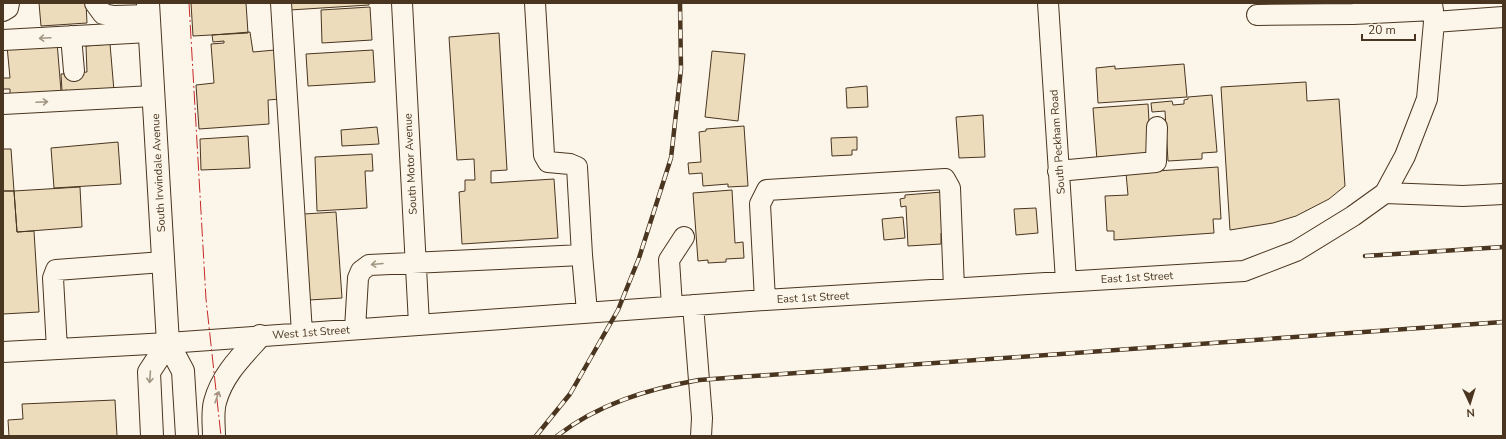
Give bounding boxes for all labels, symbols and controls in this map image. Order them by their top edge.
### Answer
scale bar [1362,16,1415,42]
text: 20 m [1368,22,1396,38]
one-way arrow [39,34,52,41]
street label: South Peckham Road [1046,89,1069,195]
one-way arrow [35,98,48,106]
street label: South Irwindale Avenue [148,113,169,233]
street label: South Motor Avenue [400,113,421,215]
one-way arrow [371,260,384,268]
street label: East 1st Street [1100,268,1174,287]
street label: East 1st Street [776,288,850,307]
street label: West 1st Street [272,322,350,343]
one-way arrow [146,370,153,383]
north arrow [1450,383,1490,423]
one-way arrow [214,391,221,404]
text: N [1466,405,1475,420]

